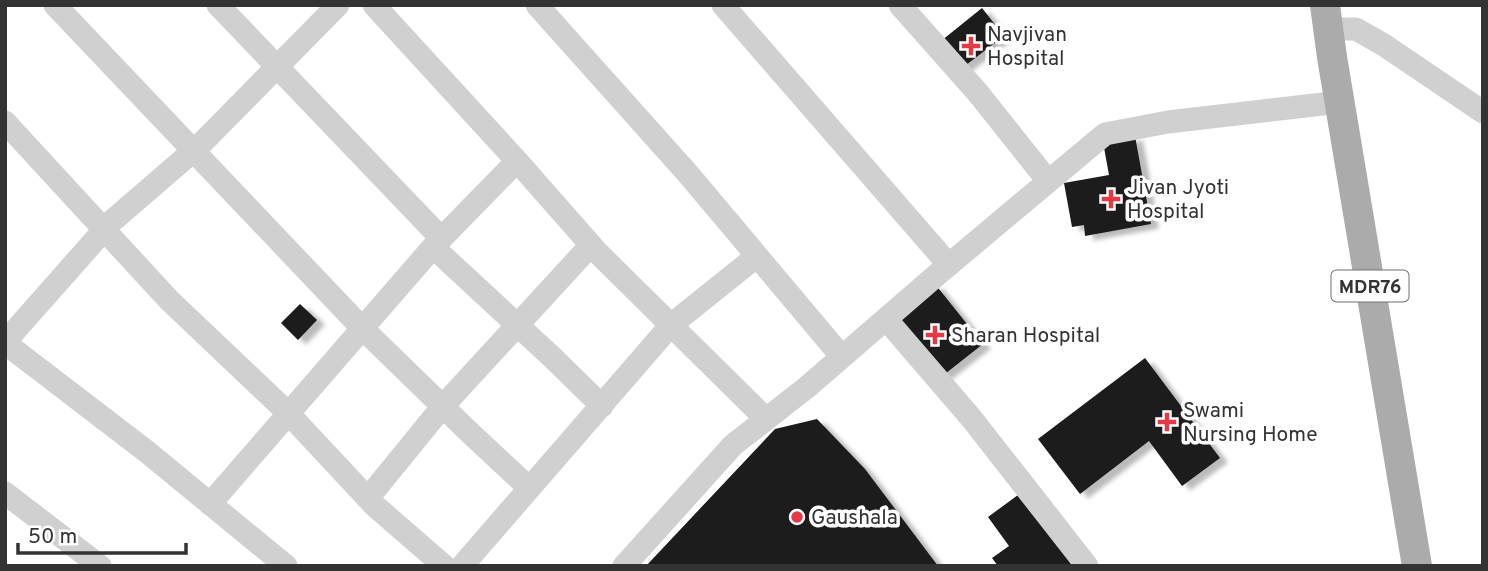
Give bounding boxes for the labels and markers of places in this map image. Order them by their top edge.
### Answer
place label: Navjivan Hospital [987,22,1067,73]
marker: Navjivan Hospital [961,36,981,56]
place label: Jivan Jyoti Hospital [1127,175,1229,226]
marker: Jivan Jyoti Hospital [1101,189,1121,209]
place label: Sharan Hospital [951,323,1100,350]
marker: Sharan Hospital [925,325,945,345]
place label: Swami Nursing Home [1183,398,1318,449]
marker: Swami Nursing Home [1157,412,1177,432]
place label: Gaushala [811,505,898,532]
marker: Gaushala [789,509,805,525]

